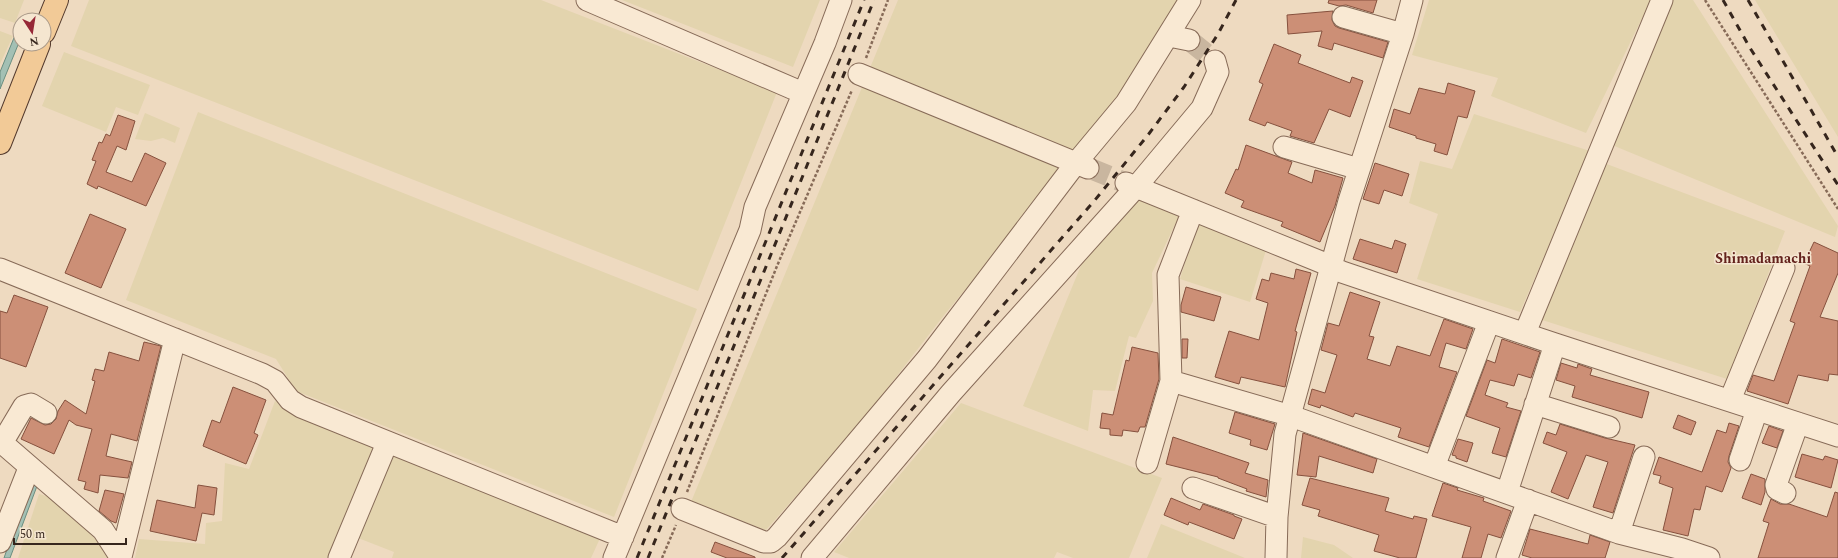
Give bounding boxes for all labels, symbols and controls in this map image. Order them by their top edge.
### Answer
north arrow [12,12,52,52]
text: N [28,32,40,51]
district label: Shimadamachi [1715,248,1811,269]
scale bar [14,520,126,546]
text: 50 m [20,525,45,544]

